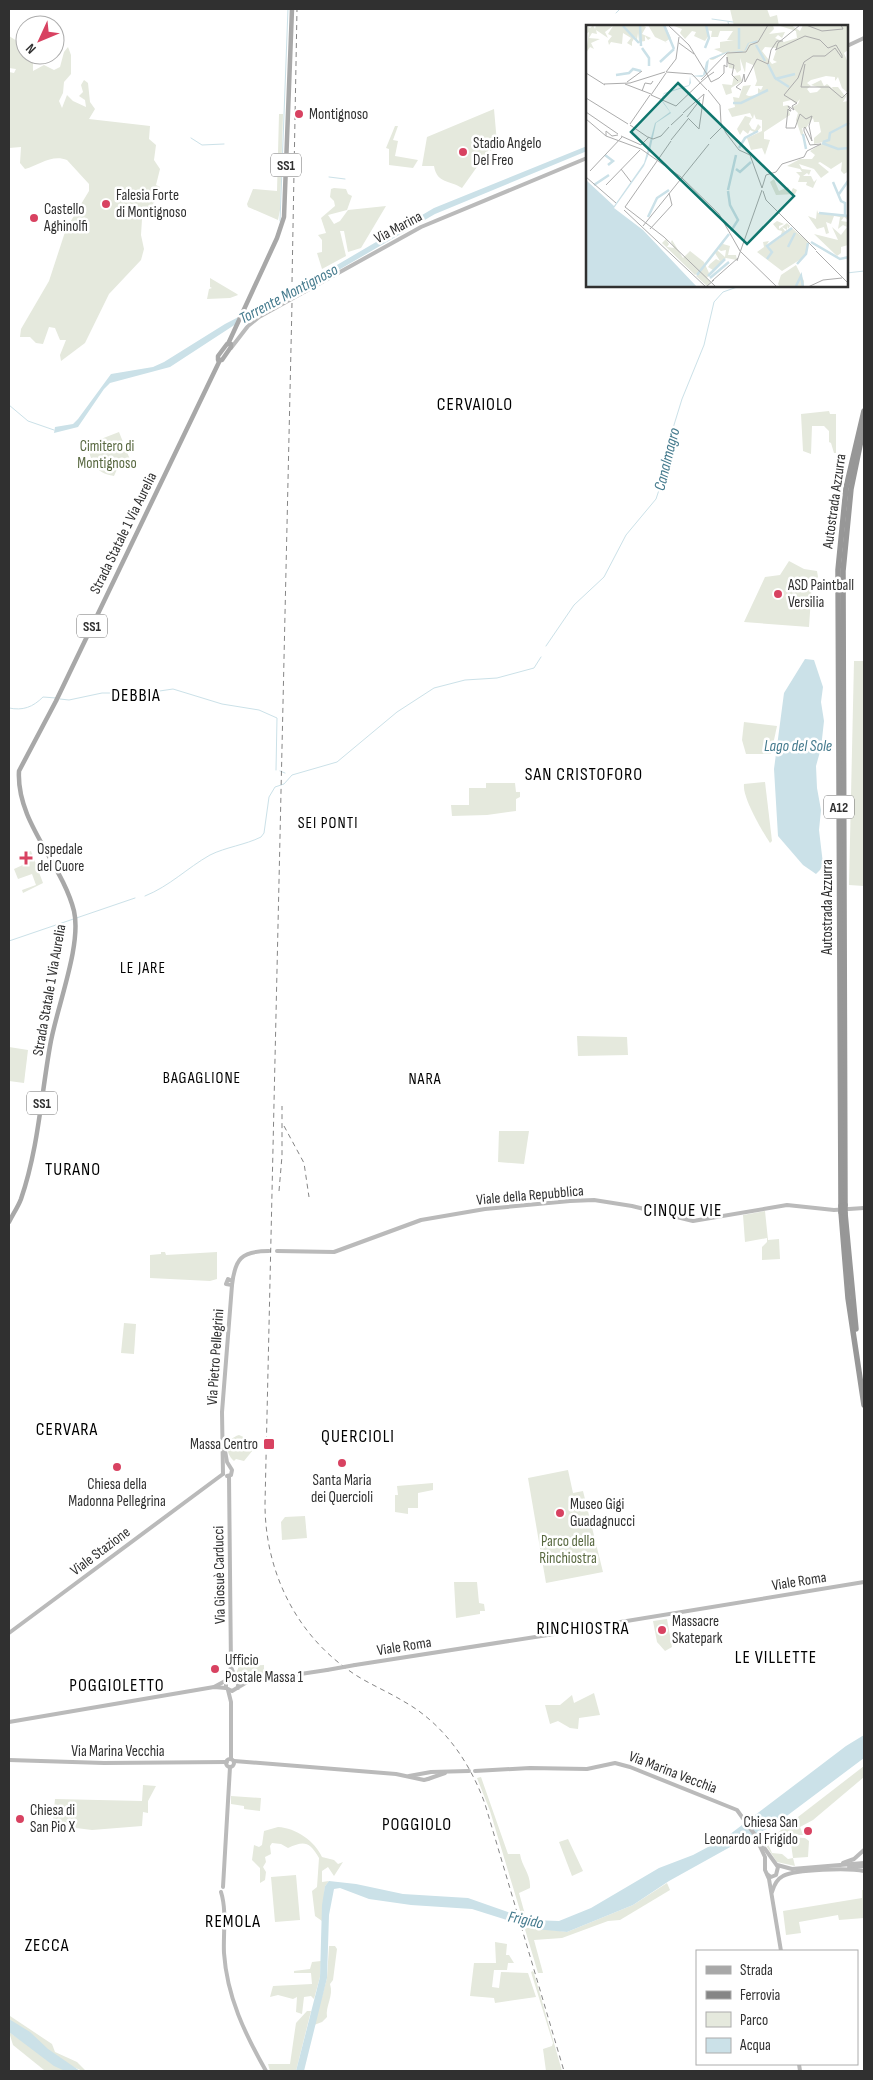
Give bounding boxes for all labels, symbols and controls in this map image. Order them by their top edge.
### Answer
north arrow [15,15,65,65]
inset map [586,25,848,288]
text: N [22,40,40,57]
place label: Montignoso [309,105,368,124]
marker: Montignoso [293,108,305,120]
place label: Stadio Angelo Del Freo [473,134,541,170]
marker: Stadio Angelo Del Freo [457,146,469,158]
road number: SS1 [271,154,301,176]
place label: Falesia Forte di Montignoso [116,186,187,222]
marker: Falesia Forte di Montignoso [100,198,112,210]
place label: Castello Aghinolfi [43,200,88,236]
street label: Via Marina [371,207,426,248]
marker: Castello Aghinolfi [28,212,40,224]
water label: Torrente Montignoso [236,260,342,328]
district label: CERVAIOLO [437,394,513,415]
water label: Canalmagro [651,426,685,493]
park label: Cimitero di Montignoso [77,437,137,473]
street label: Autostrada Azzurra [818,452,851,551]
street label: Strada Statale 1 Via Aurelia [86,469,161,597]
place label: ASD Paintball Versilia [787,576,854,612]
marker: ASD Paintball Versilia [772,588,784,600]
road number: SS1 [77,614,107,638]
district label: DEBBIA [111,685,161,706]
water label: Lago del Sole [764,737,832,756]
district label: SAN CRISTOFORO [525,764,643,785]
road number: A12 [824,796,854,819]
district label: SEI PONTI [298,814,358,833]
place label: Ospedale del Cuore [37,840,84,876]
marker: Ospedale del Cuore [19,851,33,865]
street label: Autostrada Azzurra [818,859,837,956]
street label: Strada Statale 1 Via Aurelia [29,923,70,1057]
district label: LE JARE [120,959,166,978]
district label: BAGAGLIONE [163,1069,241,1088]
district label: NARA [408,1070,442,1089]
road number: SS1 [27,1092,57,1114]
district label: TURANO [45,1159,101,1180]
street label: Viale della Repubblica [476,1181,585,1210]
district label: CINQUE VIE [644,1200,722,1221]
street label: Via Pietro Pellegrini [203,1308,228,1406]
district label: CERVARA [36,1419,98,1440]
district label: QUERCIOLI [321,1426,395,1447]
place label: Massa Centro [190,1435,258,1454]
marker: Massa Centro [262,1437,276,1451]
marker: Santa Maria dei Quercioli [336,1457,348,1469]
marker: Chiesa della Madonna Pellegrina [111,1461,123,1473]
place label: Santa Maria dei Quercioli [311,1471,373,1507]
place label: Chiesa della Madonna Pellegrina [68,1475,166,1511]
place label: Museo Gigi Guadagnucci [570,1495,635,1531]
marker: Museo Gigi Guadagnucci [554,1507,566,1519]
street label: Viale Stazione [67,1523,134,1580]
street label: Via Giosuè Carducci [209,1525,230,1624]
park label: Parco della Rinchiostra [539,1532,597,1568]
street label: Viale Roma [770,1568,828,1595]
place label: Massacre Skatepark [672,1612,723,1648]
district label: RINCHIOSTRA [536,1618,630,1639]
marker: Massacre Skatepark [656,1624,668,1636]
street label: Viale Roma [375,1633,433,1660]
district label: LE VILLETTE [735,1647,817,1668]
place label: Ufficio Postale Massa 1 [225,1651,304,1687]
marker: Ufficio Postale Massa 1 [209,1663,221,1675]
district label: POGGIOLETTO [69,1675,165,1696]
street label: Via Marina Vecchia [71,1742,165,1761]
street label: Via Marina Vecchia [626,1747,720,1798]
place label: Chiesa di San Pio X [30,1801,76,1837]
marker: Chiesa di San Pio X [14,1813,26,1825]
place label: Chiesa San Leonardo al Frigido [704,1813,798,1849]
district label: POGGIOLO [382,1814,452,1835]
marker: Chiesa San Leonardo al Frigido [802,1825,814,1837]
water label: Frigido [506,1907,546,1934]
district label: REMOLA [205,1911,261,1932]
district label: ZECCA [25,1935,69,1956]
legend [696,1950,858,2065]
text: Strada [740,1961,773,1980]
text: Ferrovia [740,1986,781,2005]
text: Parco [740,2011,768,2030]
text: Acqua [739,2036,771,2055]

